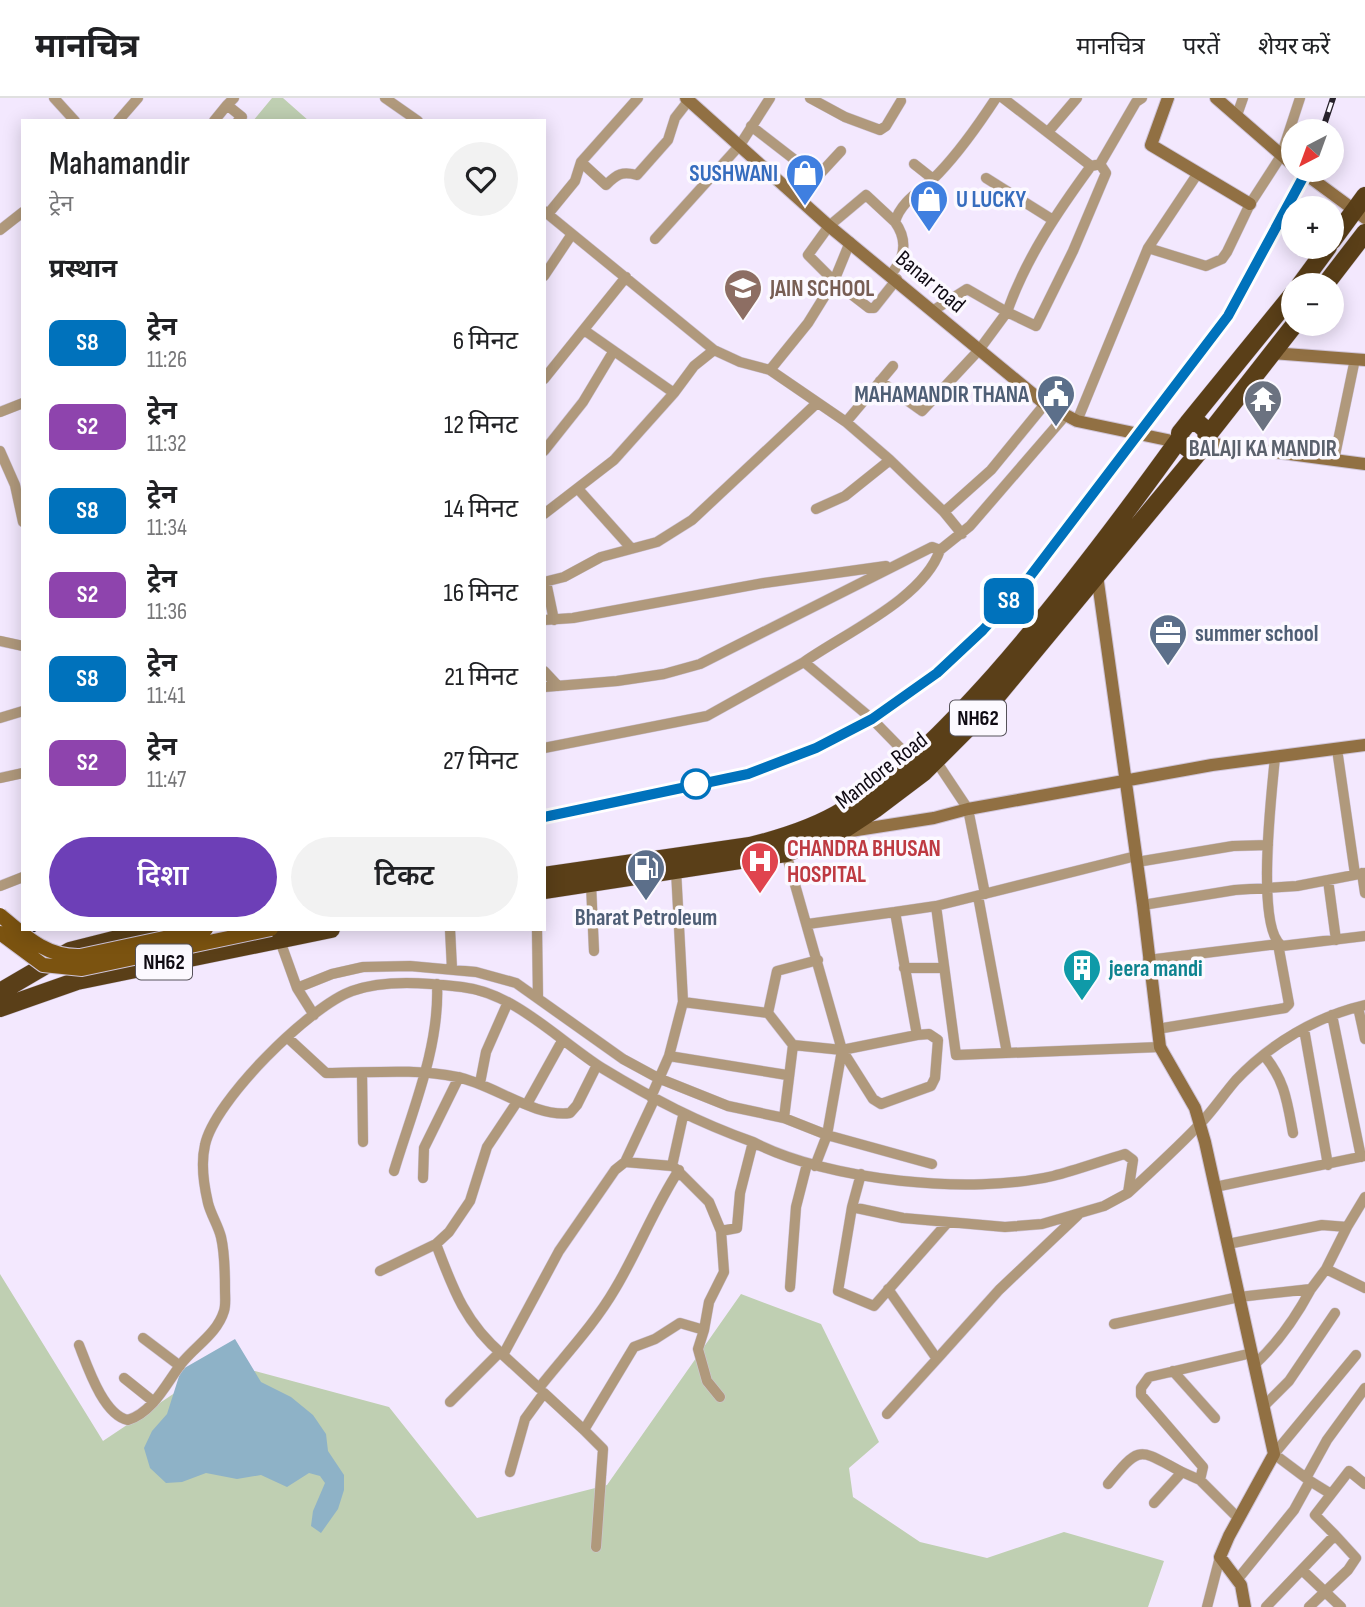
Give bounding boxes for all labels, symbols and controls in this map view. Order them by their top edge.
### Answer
text: मानचित्र [35,27,139,67]
text: मानचित्र [1076,32,1145,61]
text: परतें [1183,32,1220,61]
text: शेयर करें [1258,32,1330,61]
north arrow [1281,119,1344,182]
map controls [1281,119,1344,336]
button: heart [444,142,518,216]
text: Mahamandir [49,144,190,184]
shop icon: SUSHWANI [784,152,826,207]
place label: SUSHWANI [689,160,778,188]
shop icon: U LUCKY [908,178,950,233]
place label: U LUCKY [956,186,1026,214]
text: ट्रेन [49,190,73,218]
button: + [1281,196,1344,259]
street label: Banar road [890,245,971,319]
text: प्रस्थान [49,254,117,285]
school or university icon: JAIN SCHOOL [722,267,764,322]
button: − [1281,273,1344,336]
place label: JAIN SCHOOL [769,275,874,303]
text: ट्रेन [147,312,177,343]
text: 6 मिनट [453,326,518,357]
text: S8 [76,328,99,357]
text: 11:26 [147,346,187,374]
public building icon: MAHAMANDIR THANA [1035,373,1077,428]
temple icon: BALAJI KA MANDIR [1242,378,1284,433]
place label: MAHAMANDIR THANA [854,381,1030,409]
text: ट्रेन [147,396,177,427]
text: 12 मिनट [444,410,518,441]
text: S2 [77,412,98,441]
text: 11:32 [147,430,187,458]
place label: BALAJI KA MANDIR [1189,435,1337,463]
text: ट्रेन [147,480,177,511]
text: 14 मिनट [444,494,518,525]
text: S8 [76,496,99,525]
text: 11:34 [147,514,187,542]
text: ट्रेन [147,564,177,595]
text: 16 मिनट [444,578,518,609]
line badge: S8 [978,578,1040,624]
text: S2 [77,580,98,609]
text: S8 [998,586,1020,615]
text: 11:36 [147,598,187,626]
office icon: summer school [1147,612,1189,667]
place label: summer school [1195,620,1318,648]
text: ट्रेन [147,648,177,679]
text: 21 मिनट [444,662,518,693]
text: S8 [76,664,99,693]
text: 11:41 [147,682,185,710]
road number: NH62 [950,700,1006,736]
street label: Mandore Road [830,726,933,815]
text: ट्रेन [147,732,177,763]
text: 27 मिनट [443,746,518,777]
text: S2 [77,748,98,777]
text: 11:47 [147,766,186,794]
unlabelled marker [681,769,711,799]
place label: CHANDRA BHUSAN HOSPITAL [787,835,941,889]
button: दिशा [49,837,277,917]
button: टिकट [291,837,518,917]
hospital icon: CHANDRA BHUSAN HOSPITAL [739,840,781,895]
fuel station icon: Bharat Petroleum [625,847,667,902]
place label: Bharat Petroleum [575,904,717,932]
road number: NH62 [136,944,192,980]
building icon: jeera mandi [1061,947,1103,1002]
place label: jeera mandi [1108,955,1203,983]

